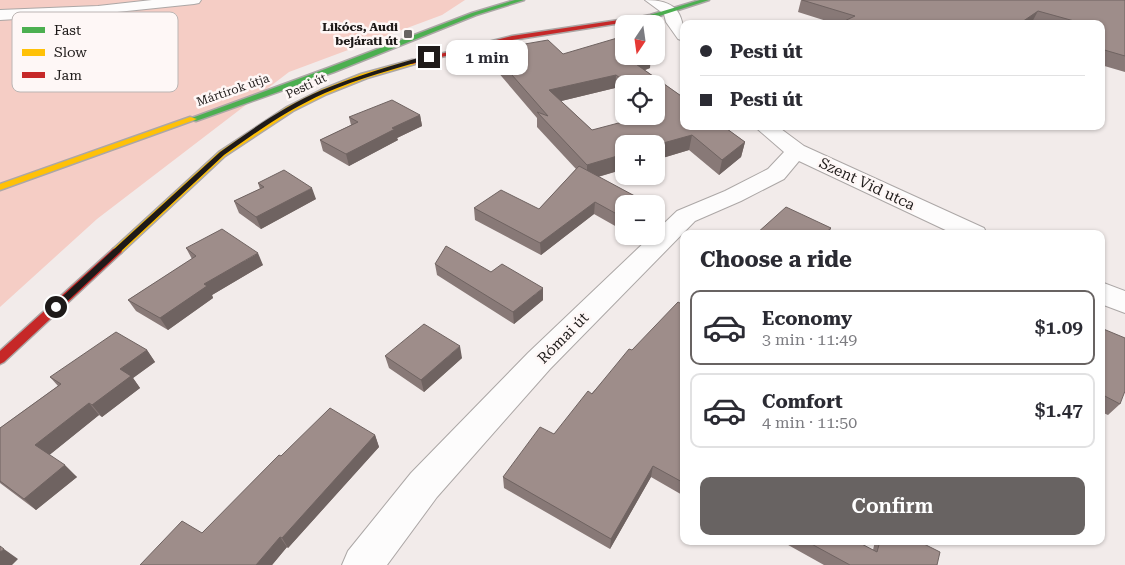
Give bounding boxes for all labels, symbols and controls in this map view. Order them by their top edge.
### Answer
legend [12,12,178,92]
north arrow [615,15,665,65]
map controls [615,15,665,245]
place label: Likócs, Audi bejárati út [322,20,398,48]
text: Fast [54,22,81,38]
marker: Likócs, Audi bejárati út [402,28,414,40]
callout: 1 min [446,40,529,74]
text: Pesti út [730,40,803,63]
text: Slow [54,44,87,60]
route end [418,46,440,68]
text: 1 min [465,48,509,67]
text: Jam [54,67,82,83]
street label: Pesti út [284,70,329,101]
street label: Mártírok útja [195,71,272,109]
button: locate [615,75,665,125]
text: Pesti út [730,88,803,111]
button: + [615,135,665,185]
street label: Szent Vid utca [816,154,918,214]
button: − [615,195,665,245]
text: Choose a ride [700,247,852,272]
route start [45,296,67,318]
icon: car [702,305,747,350]
text: Economy [762,307,852,330]
street label: Római út [534,308,593,367]
text: $1.09 [1035,316,1083,339]
text: 3 min · 11:49 [762,330,857,349]
icon: car [702,388,747,433]
text: Comfort [762,390,843,413]
text: $1.47 [1035,399,1083,422]
text: 4 min · 11:50 [762,413,857,432]
button: Confirm [700,477,1085,535]

